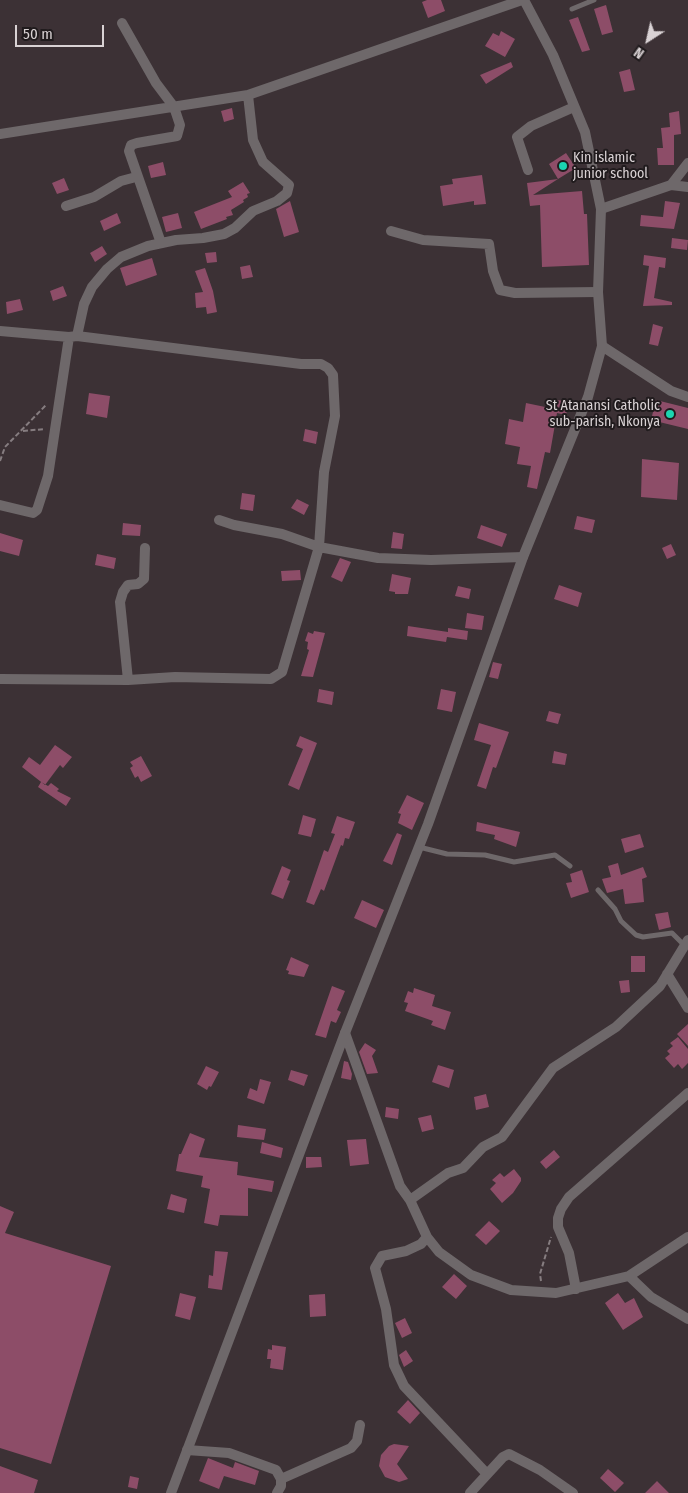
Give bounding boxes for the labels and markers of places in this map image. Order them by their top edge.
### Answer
place label: Kin islamic junior school [573,150,648,182]
marker: Kin islamic junior school [557,160,569,172]
place label: St Atanansi Catholic sub-parish, Nkonya [546,398,660,431]
marker: St Atanansi Catholic sub-parish, Nkonya [664,408,676,420]

